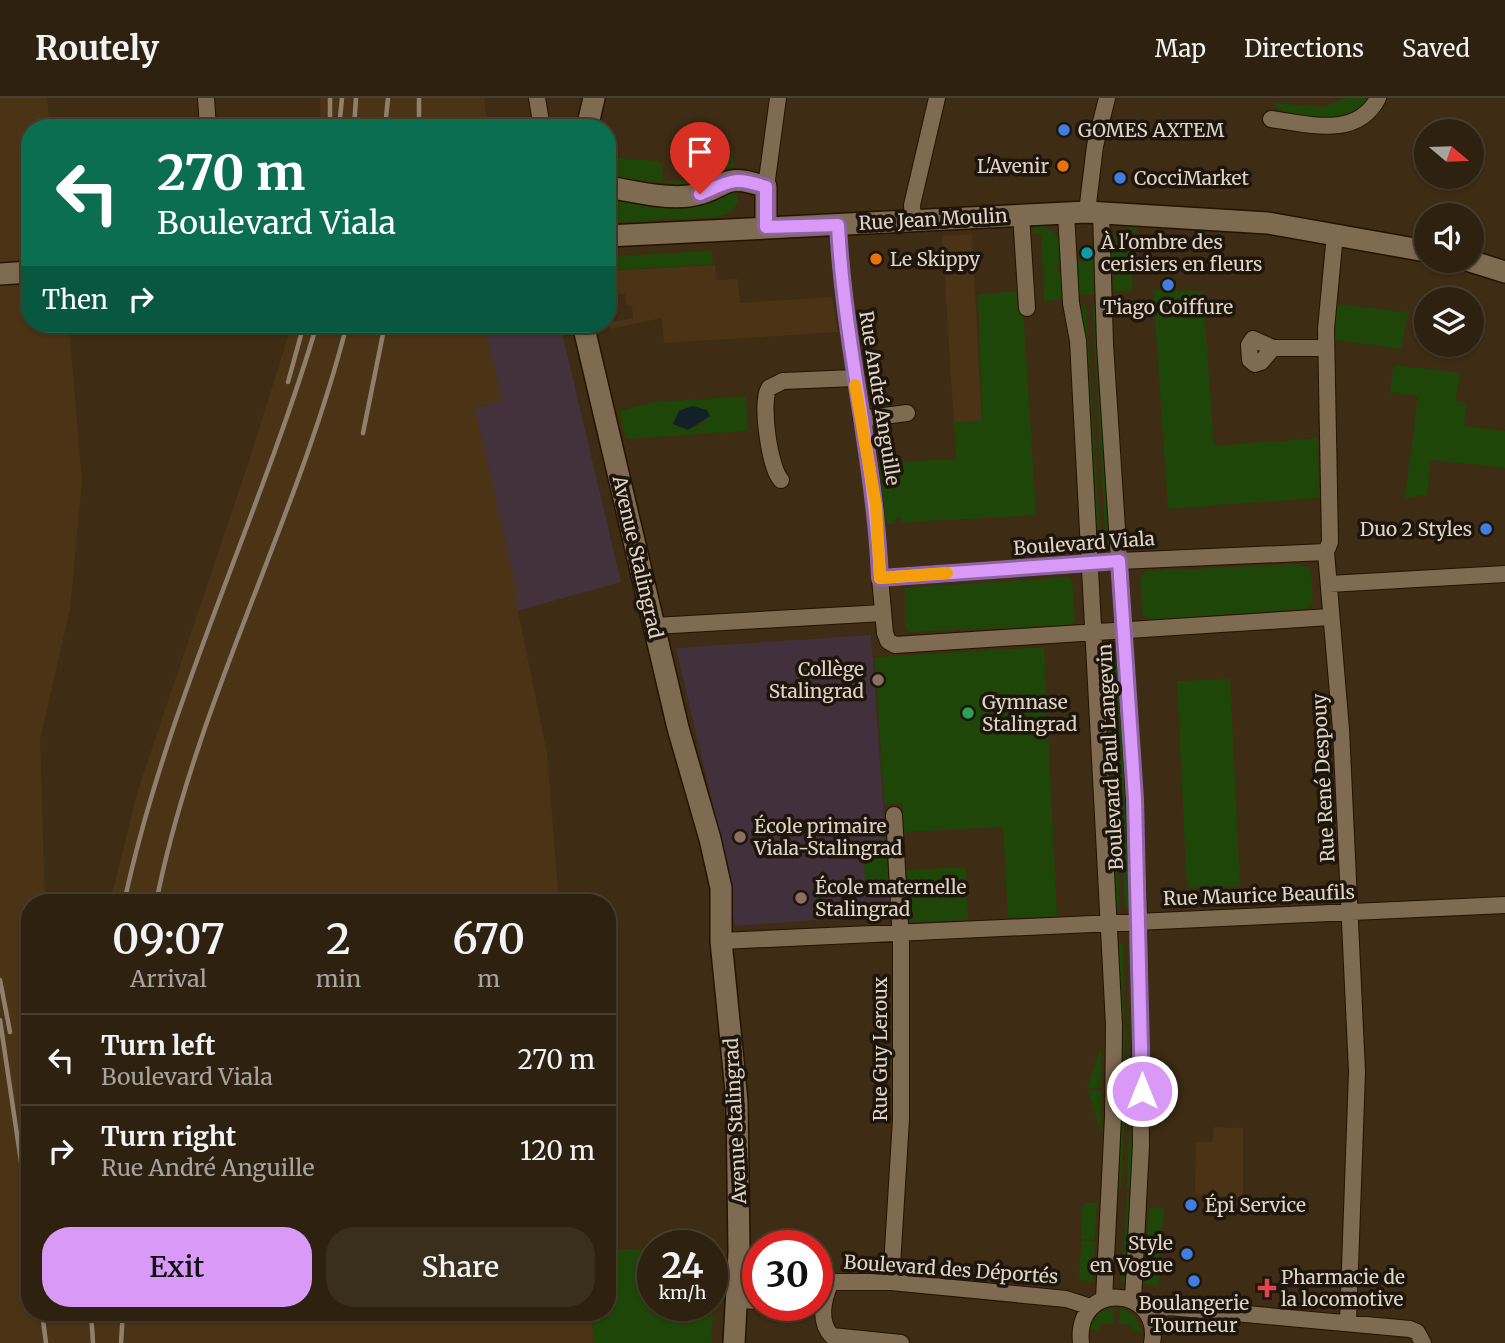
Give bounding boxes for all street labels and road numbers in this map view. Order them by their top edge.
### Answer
street label: Rue Jean Moulin [858,203,1008,235]
street label: Rue André Anguille [854,309,906,487]
street label: Avenue Stalingrad [607,472,668,641]
street label: Boulevard Viala [1012,526,1156,560]
street label: Boulevard Paul Langevin [1092,643,1128,871]
street label: Rue René Despouy [1307,693,1339,863]
street label: Rue Maurice Beaufils [1163,880,1355,910]
street label: Rue Guy Leroux [868,976,892,1121]
street label: Avenue Stalingrad [719,1037,751,1206]
street label: Boulevard des Déportés [843,1250,1059,1288]

